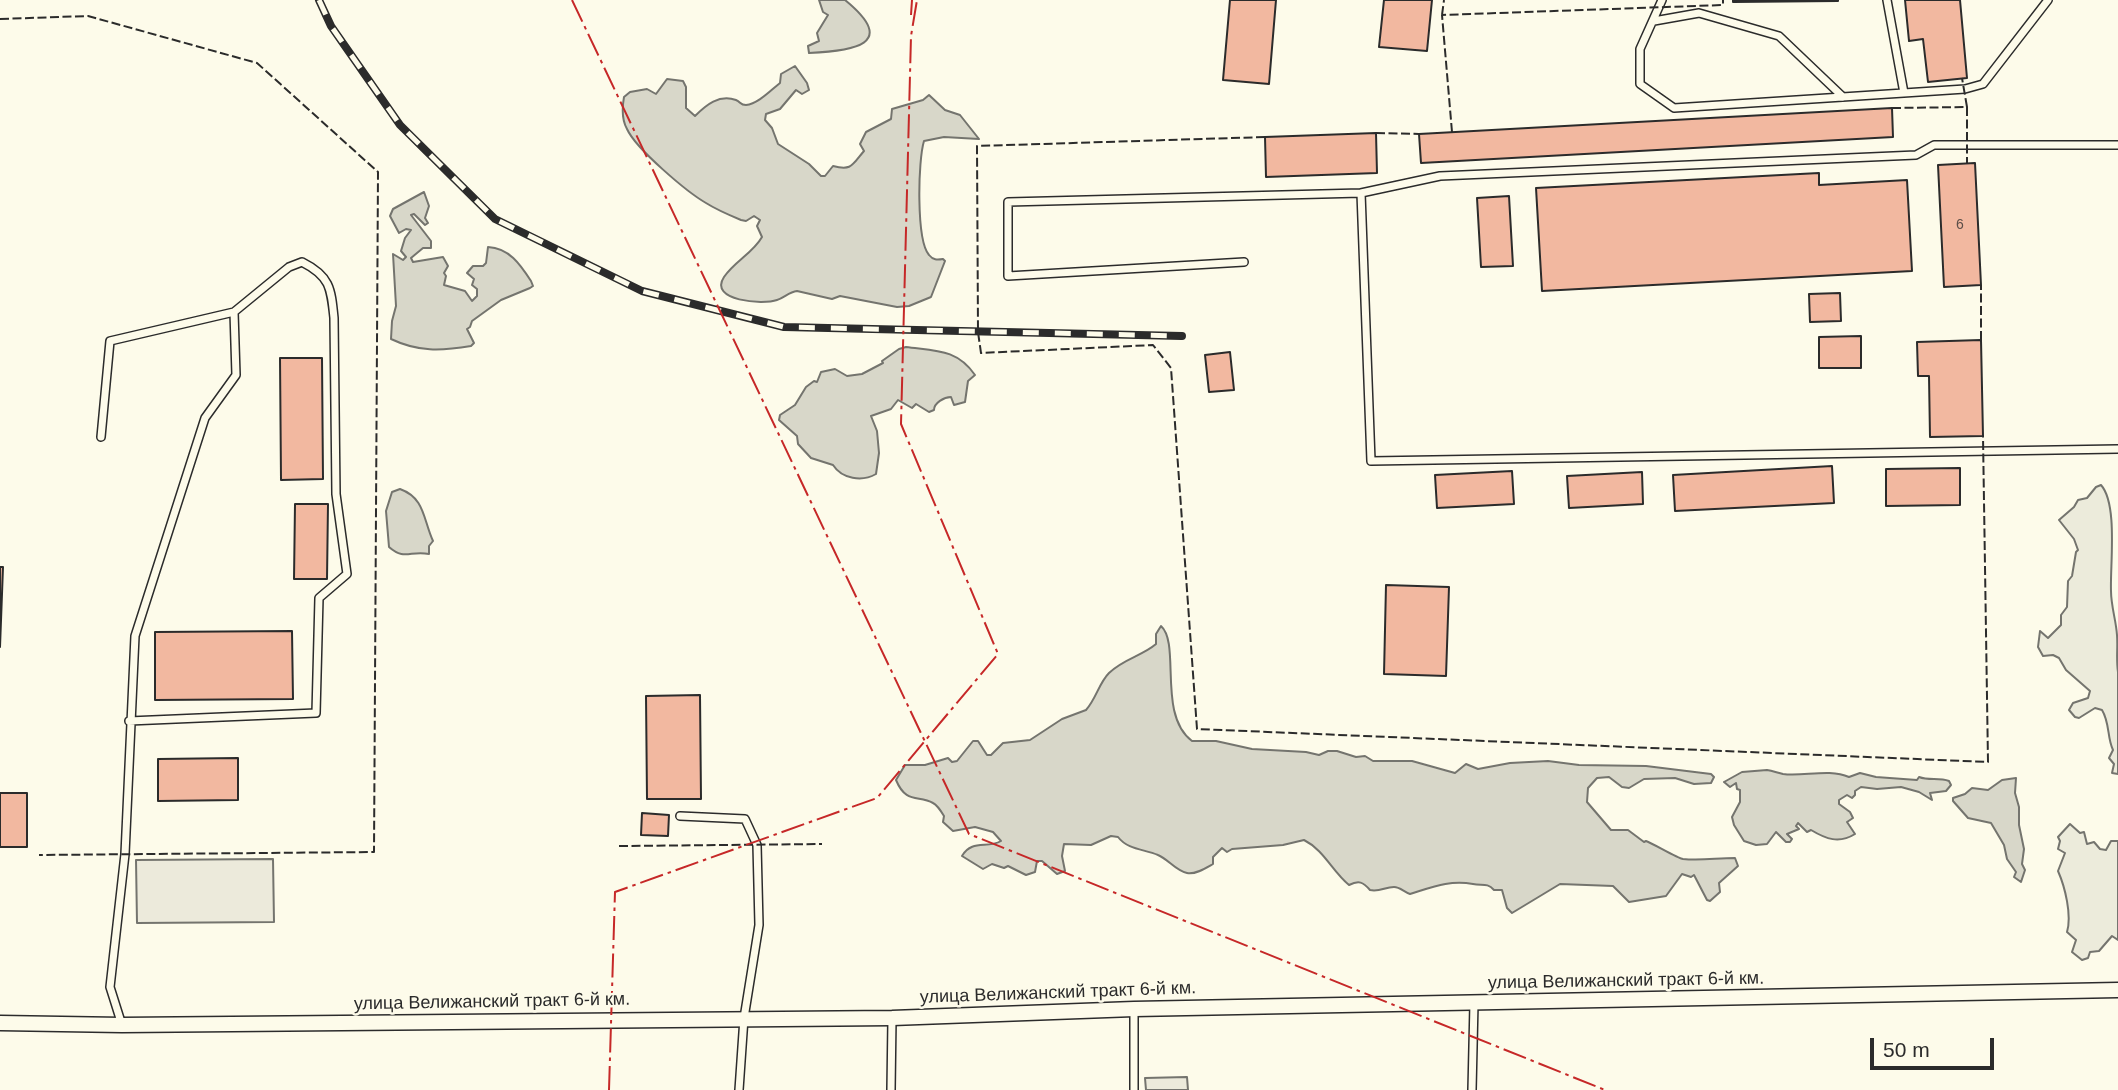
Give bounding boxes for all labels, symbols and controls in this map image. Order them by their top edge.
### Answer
house number: 6 [1956,217,1964,233]
street label: улица Велижанский тракт 6-й км. [1488,968,1764,994]
street label: улица Велижанский тракт 6-й км. [920,977,1196,1009]
street label: улица Велижанский тракт 6-й км. [354,989,630,1015]
scale bar [1873,1024,1997,1068]
text: 50 m [1883,1038,1930,1061]

